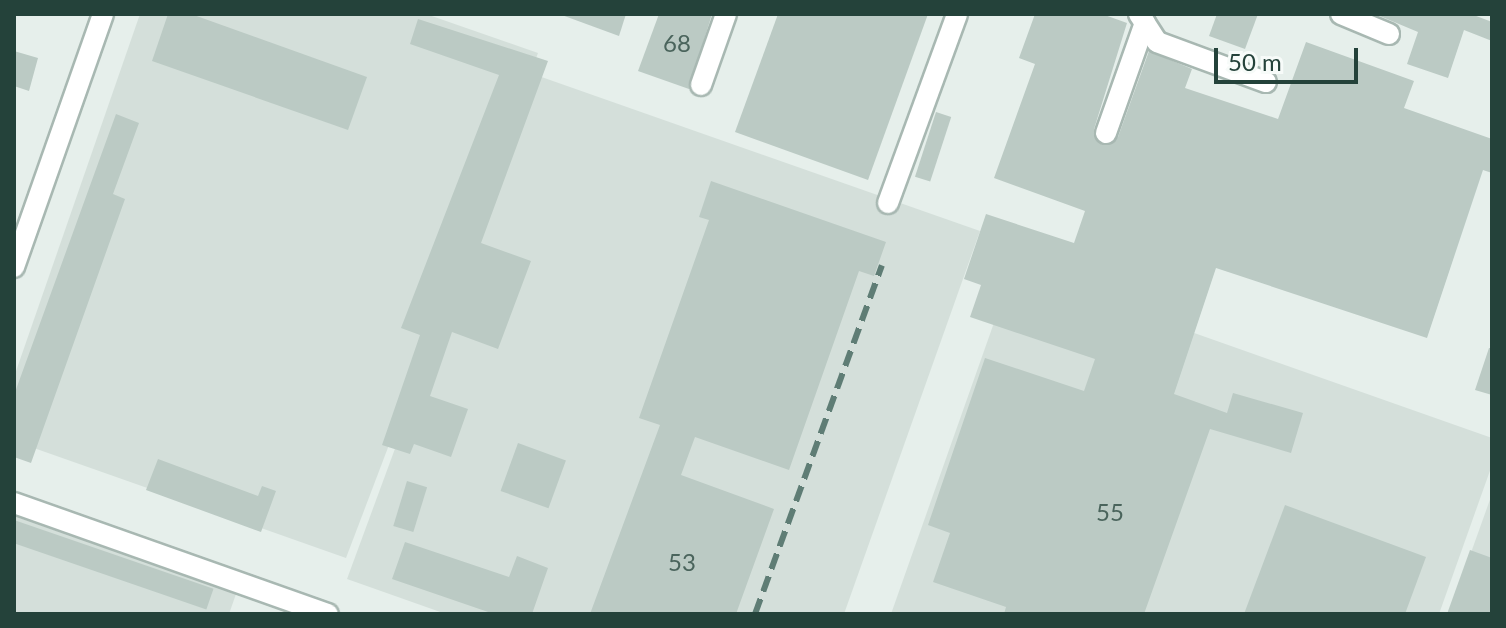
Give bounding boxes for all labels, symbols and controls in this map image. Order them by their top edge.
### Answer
house number: 68 [663,29,691,57]
scale bar [1218,32,1362,82]
text: 50 m [1228,47,1282,76]
house number: 55 [1096,498,1124,526]
house number: 53 [668,548,696,576]

